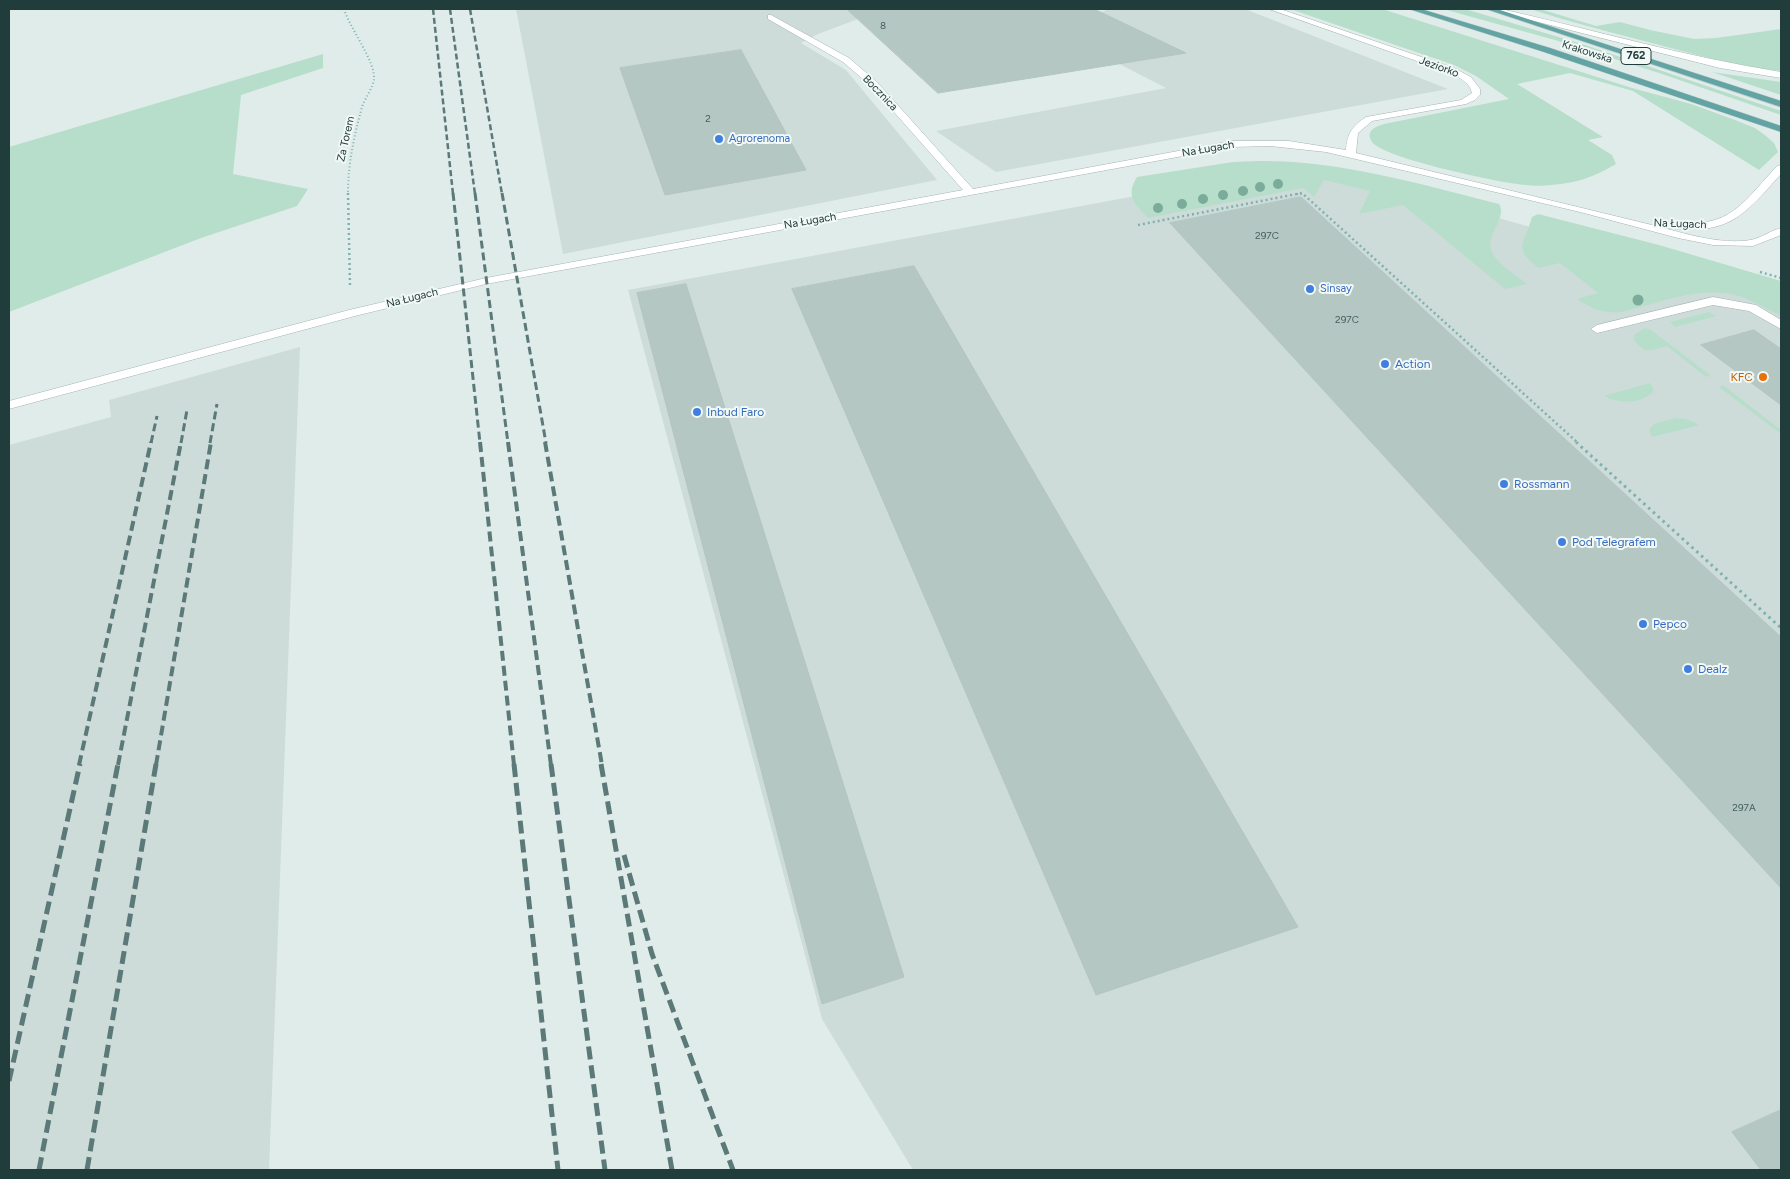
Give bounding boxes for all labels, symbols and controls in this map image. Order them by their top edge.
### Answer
house number: 8 [880,20,886,32]
street label: Krakowska [1560,38,1614,66]
road number: 762 [1621,48,1651,64]
street label: Jeziorko [1417,54,1461,80]
street label: Bocznica [860,72,900,114]
house number: 2 [705,113,711,125]
street label: Za Torem [334,115,358,163]
place label: Agrorenoma [729,132,790,146]
marker: Agrorenoma [713,133,725,145]
street label: Na Ługach [1181,138,1235,160]
street label: Na Ługach [783,210,837,232]
street label: Na Ługach [1653,216,1707,232]
house number: 297C [1255,230,1279,242]
place label: Sinsay [1320,282,1352,296]
marker: Sinsay [1304,283,1316,295]
street label: Na Ługach [385,285,439,311]
house number: 297C [1335,314,1359,326]
place label: Action [1395,357,1431,371]
marker: Action [1379,358,1391,370]
place label: KFC [1731,370,1753,384]
marker: KFC [1757,371,1769,383]
place label: Inbud Faro [707,405,764,419]
marker: Inbud Faro [691,406,703,418]
place label: Rossmann [1514,477,1569,491]
marker: Rossmann [1498,478,1510,490]
place label: Pod Telegrafem [1572,535,1656,549]
marker: Pod Telegrafem [1556,536,1568,548]
place label: Pepco [1653,617,1687,631]
marker: Pepco [1637,618,1649,630]
place label: Dealz [1698,662,1727,676]
marker: Dealz [1682,663,1694,675]
house number: 297A [1732,802,1756,814]

